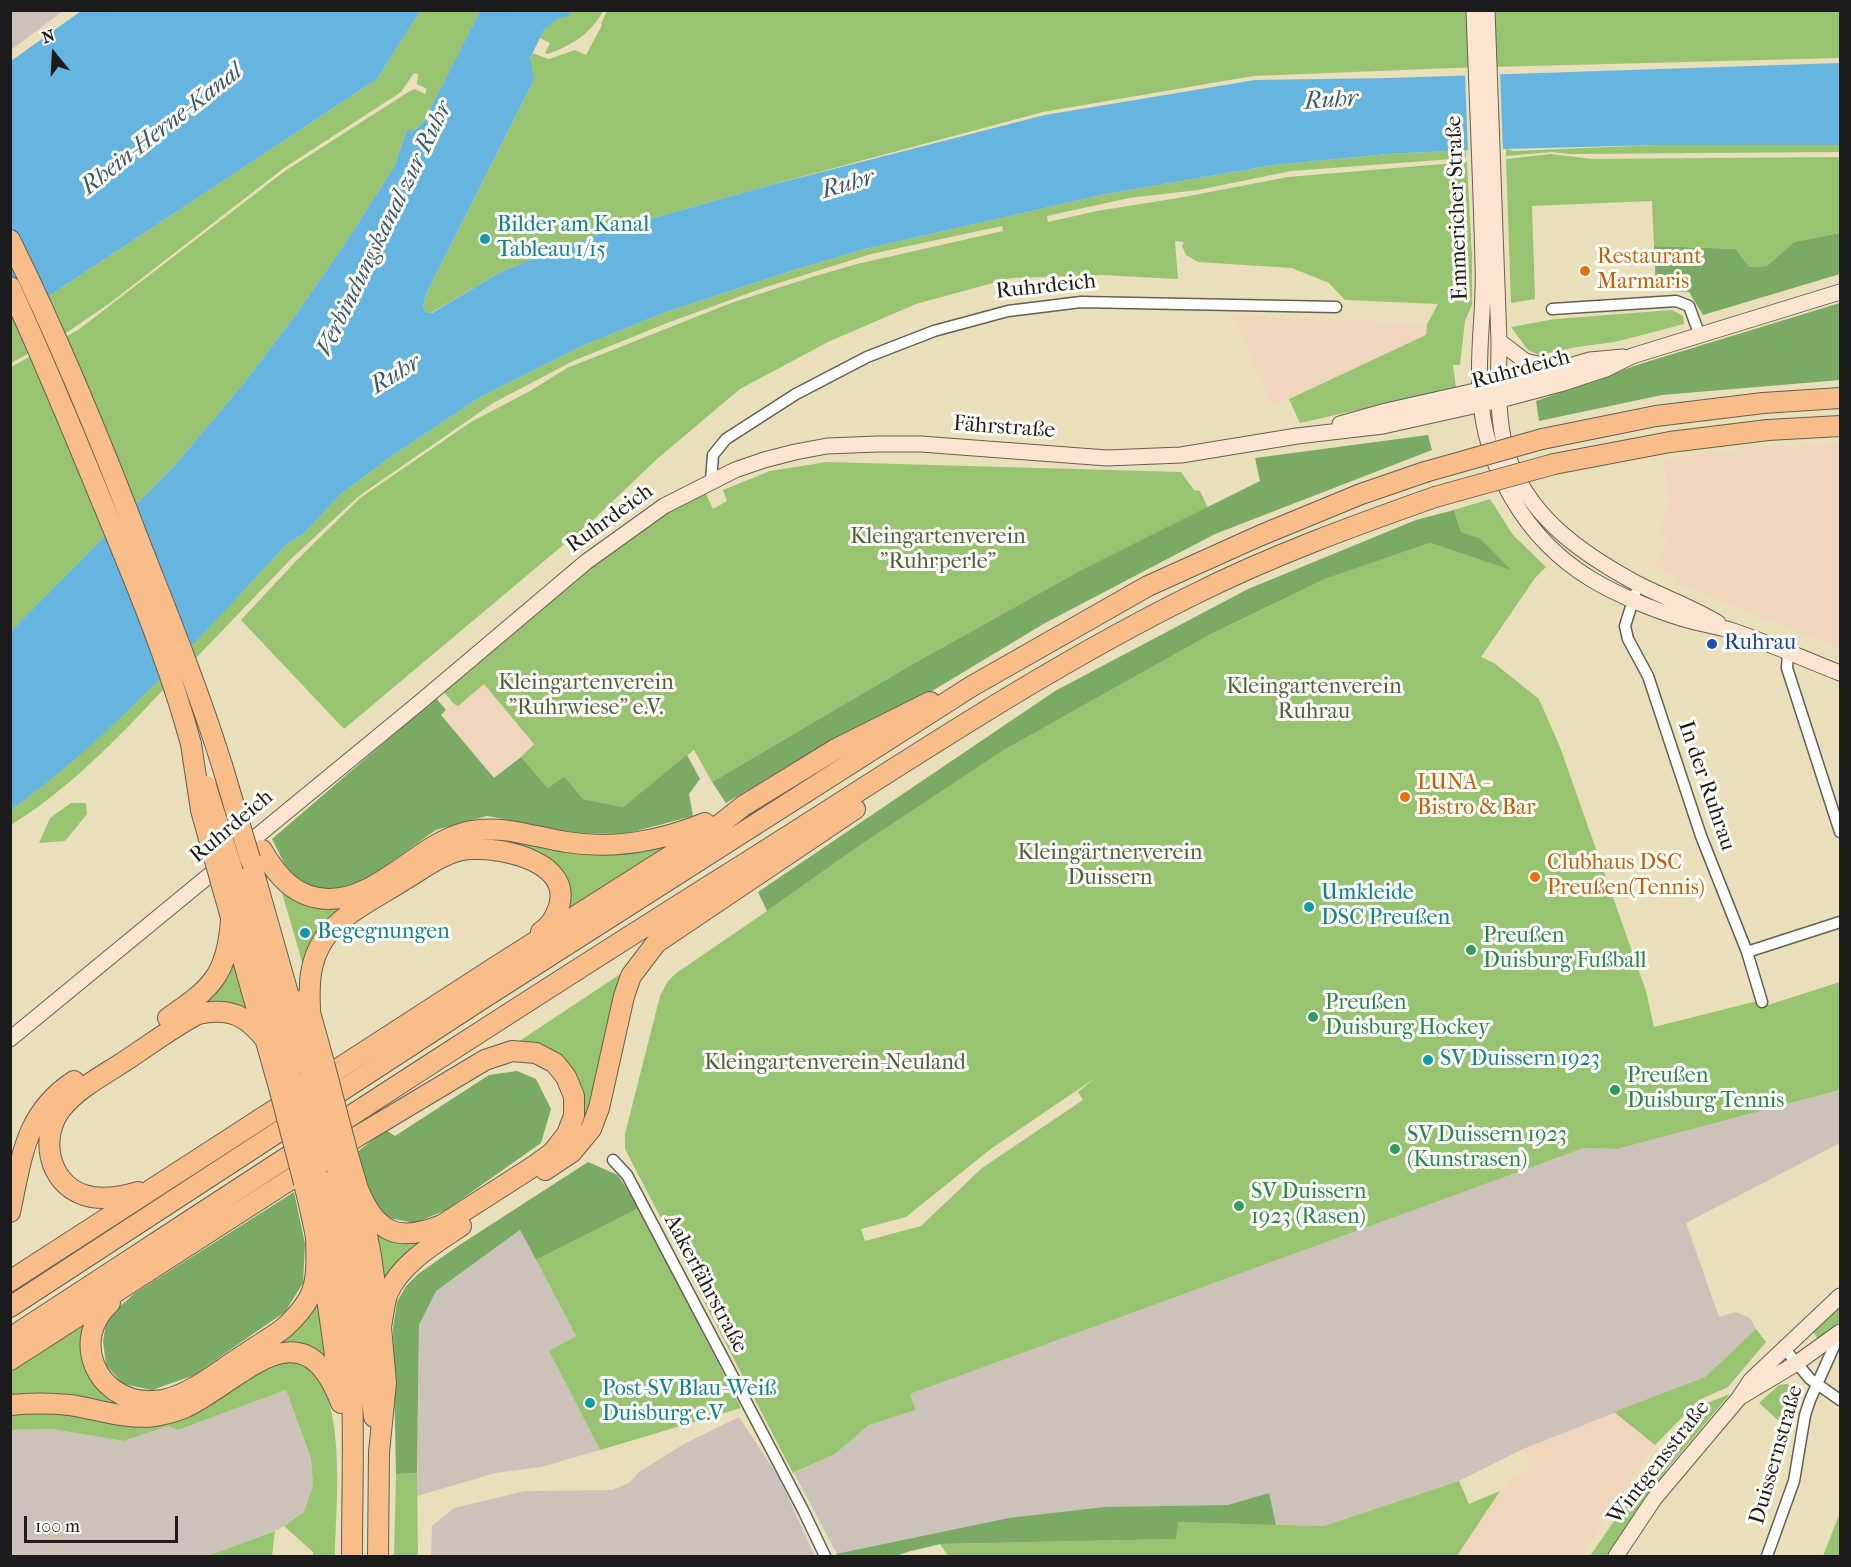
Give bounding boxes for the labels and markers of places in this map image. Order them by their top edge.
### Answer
place label: Bilder am Kanal Tableau 1/15 [497,213,649,264]
marker: Bilder am Kanal Tableau 1/15 [478,232,492,246]
place label: Restaurant Marmaris [1597,245,1702,296]
marker: Restaurant Marmaris [1578,264,1592,278]
place label: Ruhrau [1724,631,1796,657]
marker: Ruhrau [1705,637,1719,651]
place label: LUNA - Bistro & Bar [1417,771,1535,822]
marker: LUNA - Bistro & Bar [1398,790,1412,804]
place label: Clubhaus DSC Preußen(Tennis) [1547,851,1705,902]
marker: Clubhaus DSC Preußen(Tennis) [1528,870,1542,884]
place label: Umkleide DSC Preußen [1321,881,1450,932]
marker: Umkleide DSC Preußen [1302,900,1316,914]
place label: Begegnungen [317,920,450,946]
place label: Preußen Duisburg Fußball [1483,924,1647,975]
marker: Begegnungen [298,926,312,940]
marker: Preußen Duisburg Fußball [1464,943,1478,957]
place label: Preußen Duisburg Hockey [1325,991,1490,1042]
marker: Preußen Duisburg Hockey [1306,1010,1320,1024]
place label: SV Duissern 1923 [1440,1047,1600,1073]
marker: SV Duissern 1923 [1421,1053,1435,1067]
place label: Preußen Duisburg Tennis [1627,1064,1784,1116]
marker: Preußen Duisburg Tennis [1608,1083,1622,1097]
place label: SV Duissern 1923 (Kunstrasen) [1407,1123,1567,1174]
marker: SV Duissern 1923 (Kunstrasen) [1388,1142,1402,1156]
place label: SV Duissern 1923 (Rasen) [1251,1180,1366,1232]
marker: SV Duissern 1923 (Rasen) [1232,1199,1246,1213]
place label: Post-SV Blau-Weiß Duisburg e.V [602,1377,776,1428]
marker: Post-SV Blau-Weiß Duisburg e.V [583,1396,597,1410]

